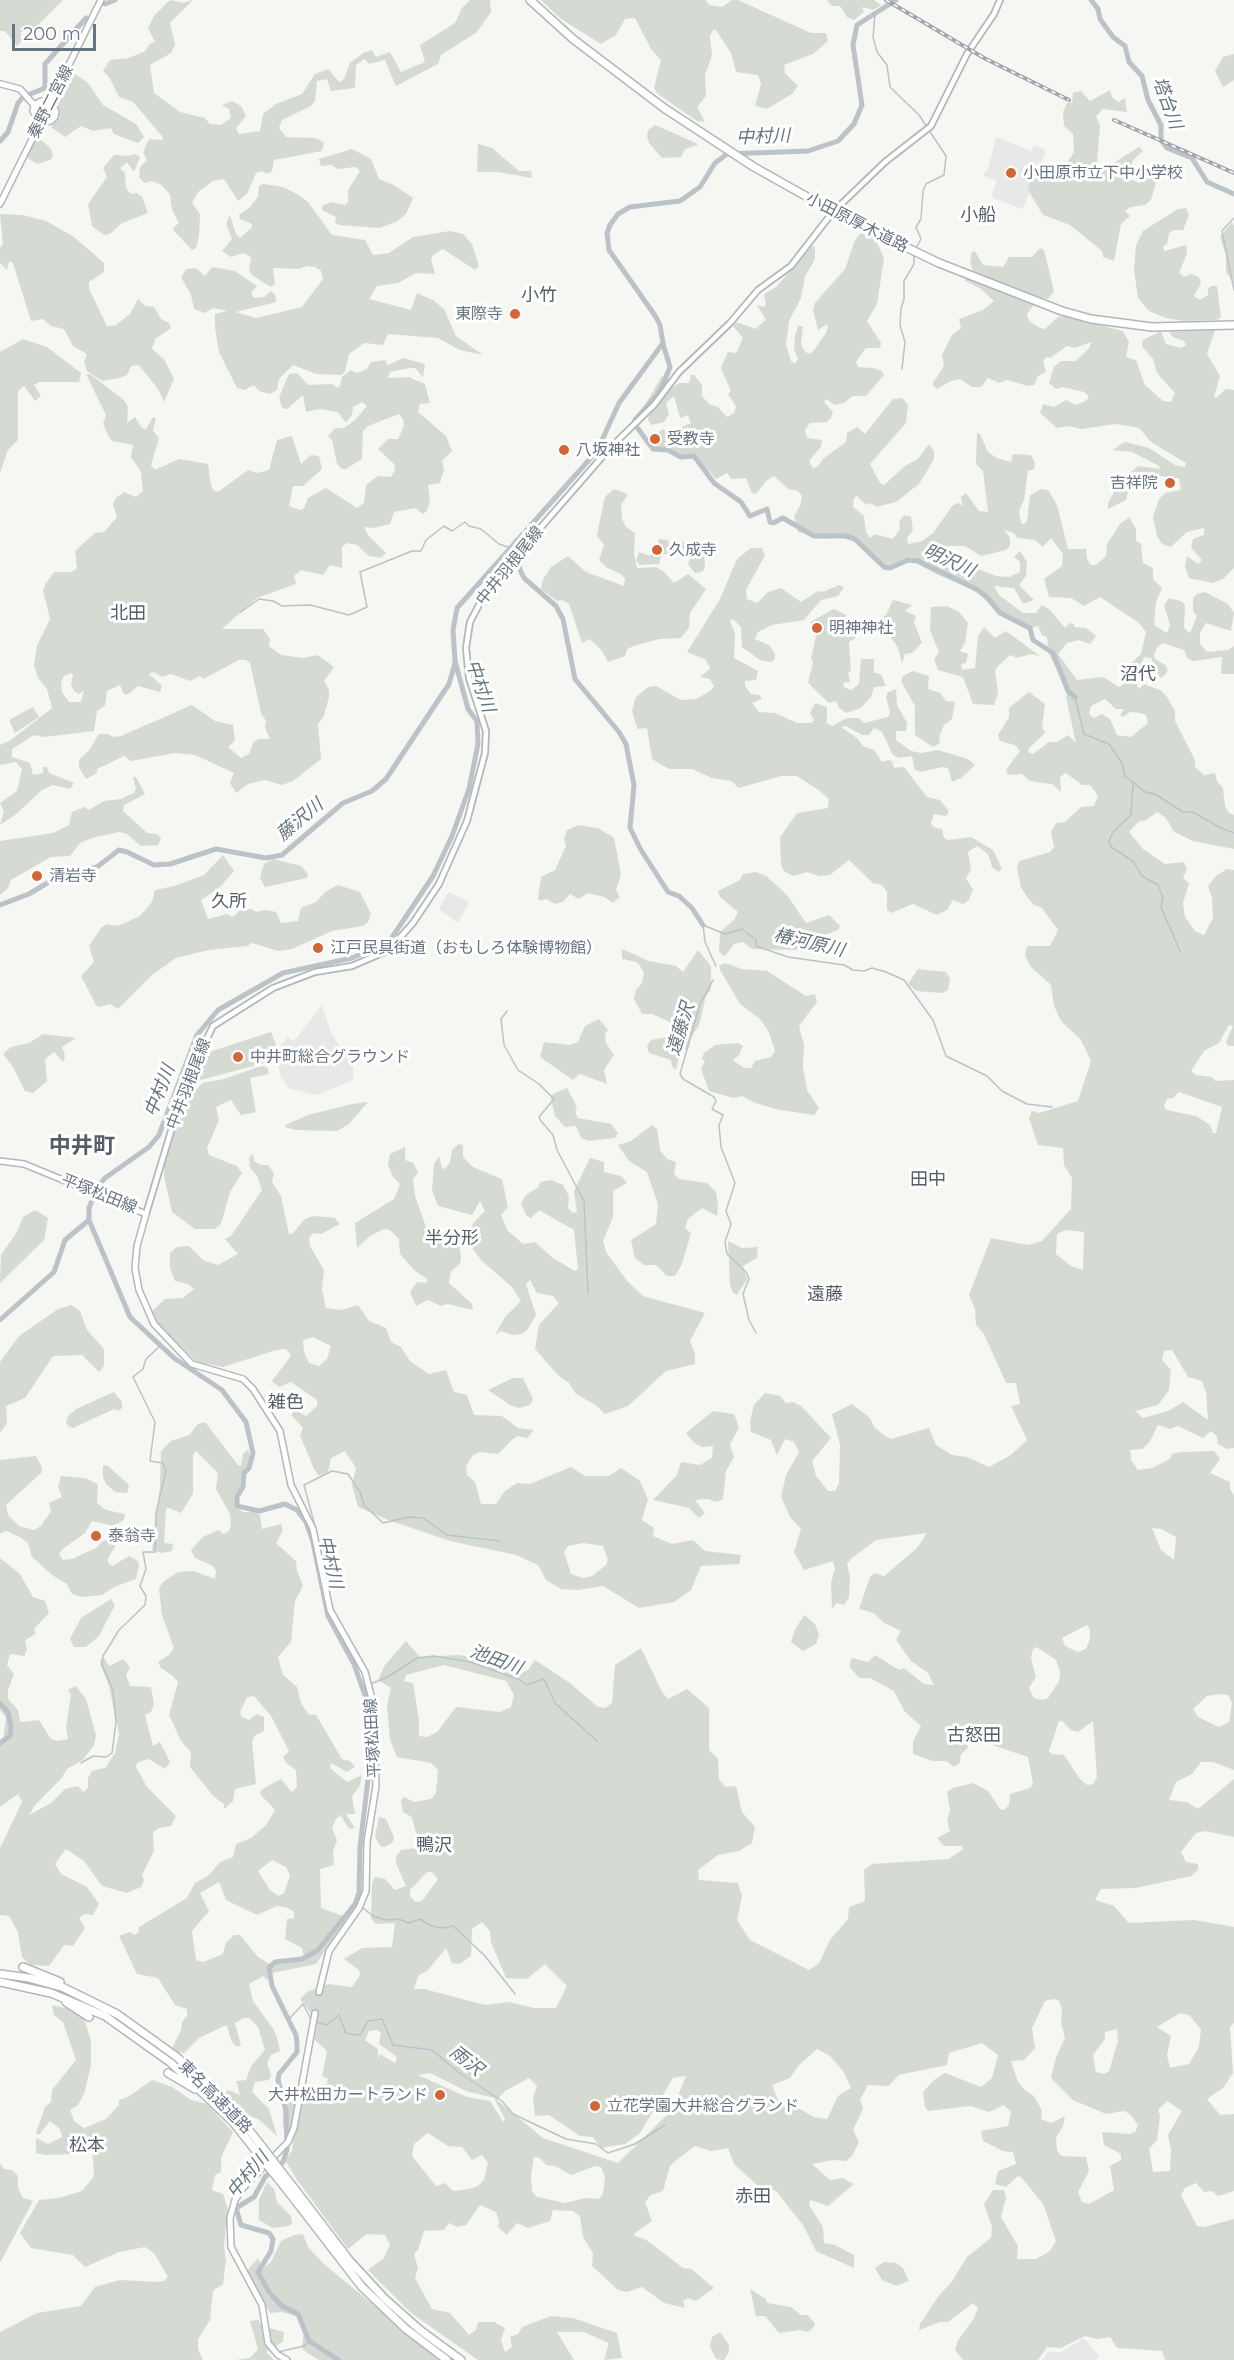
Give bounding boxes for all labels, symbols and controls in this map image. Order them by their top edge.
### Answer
scale bar [15,12,99,50]
text: 200 m [23,23,81,45]
street label: 秦野二宮線 [24,62,78,142]
water label: 塔台川 [1148,74,1186,132]
water label: 中村川 [736,125,790,149]
place label: 小田原市立下中小学校 [1023,163,1183,183]
marker: 小田原市立下中小学校 [1004,166,1018,180]
street label: 小田原厚木道路 [803,189,911,257]
district label: 小船 [960,205,996,227]
district label: 小竹 [521,285,557,307]
place label: 東際寺 [455,304,503,324]
marker: 東際寺 [508,307,522,321]
place label: 受教寺 [667,429,715,449]
marker: 受教寺 [648,432,662,446]
place label: 八坂神社 [576,440,640,460]
marker: 八坂神社 [557,443,571,457]
place label: 吉祥院 [1110,473,1158,493]
marker: 吉祥院 [1163,476,1177,490]
street label: 中井羽根尾線 [472,523,548,609]
place label: 久成寺 [669,540,717,560]
water label: 明沢川 [920,540,978,582]
marker: 久成寺 [650,543,664,557]
district label: 北田 [110,603,146,625]
place label: 明神神社 [829,618,893,638]
marker: 明神神社 [810,621,824,635]
water label: 中村川 [461,657,499,715]
district label: 沼代 [1120,664,1156,686]
water label: 藤沢川 [272,794,328,846]
place label: 清岩寺 [49,866,97,886]
marker: 清岩寺 [30,869,44,883]
district label: 久所 [211,891,247,913]
water label: 椿河原川 [771,924,847,962]
place label: 江戸民具街道（おもしろ体験博物館） [330,938,602,958]
marker: 江戸民具街道（おもしろ体験博物館） [311,941,325,955]
water label: 遠藤沢 [663,1000,699,1058]
street label: 中井羽根尾線 [163,1036,215,1132]
place label: 中井町総合グラウンド [250,1047,410,1067]
marker: 中井町総合グラウンド [231,1050,245,1064]
water label: 中村川 [140,1062,180,1120]
district label: 中井町 [49,1134,115,1160]
district label: 田中 [910,1169,946,1191]
street label: 平塚松田線 [58,1170,140,1218]
district label: 半分形 [425,1228,479,1250]
district label: 遠藤 [807,1284,843,1306]
district label: 雑色 [268,1392,304,1414]
place label: 泰翁寺 [108,1526,156,1546]
marker: 泰翁寺 [89,1529,103,1543]
water label: 中村川 [313,1533,347,1591]
water label: 池田川 [467,1641,525,1679]
street label: 平塚松田線 [361,1698,385,1778]
district label: 古怒田 [947,1725,1001,1747]
district label: 鴨沢 [416,1835,452,1857]
water label: 雨沢 [445,2041,487,2081]
street label: 東名高速道路 [174,2056,256,2138]
place label: 大井松田カートランド [268,2085,428,2105]
marker: 大井松田カートランド [433,2088,447,2102]
place label: 立花学園大井総合グランド [607,2096,799,2116]
marker: 立花学園大井総合グランド [588,2099,602,2113]
district label: 松本 [69,2135,105,2157]
water label: 中村川 [222,2147,274,2203]
district label: 赤田 [735,2186,771,2208]

